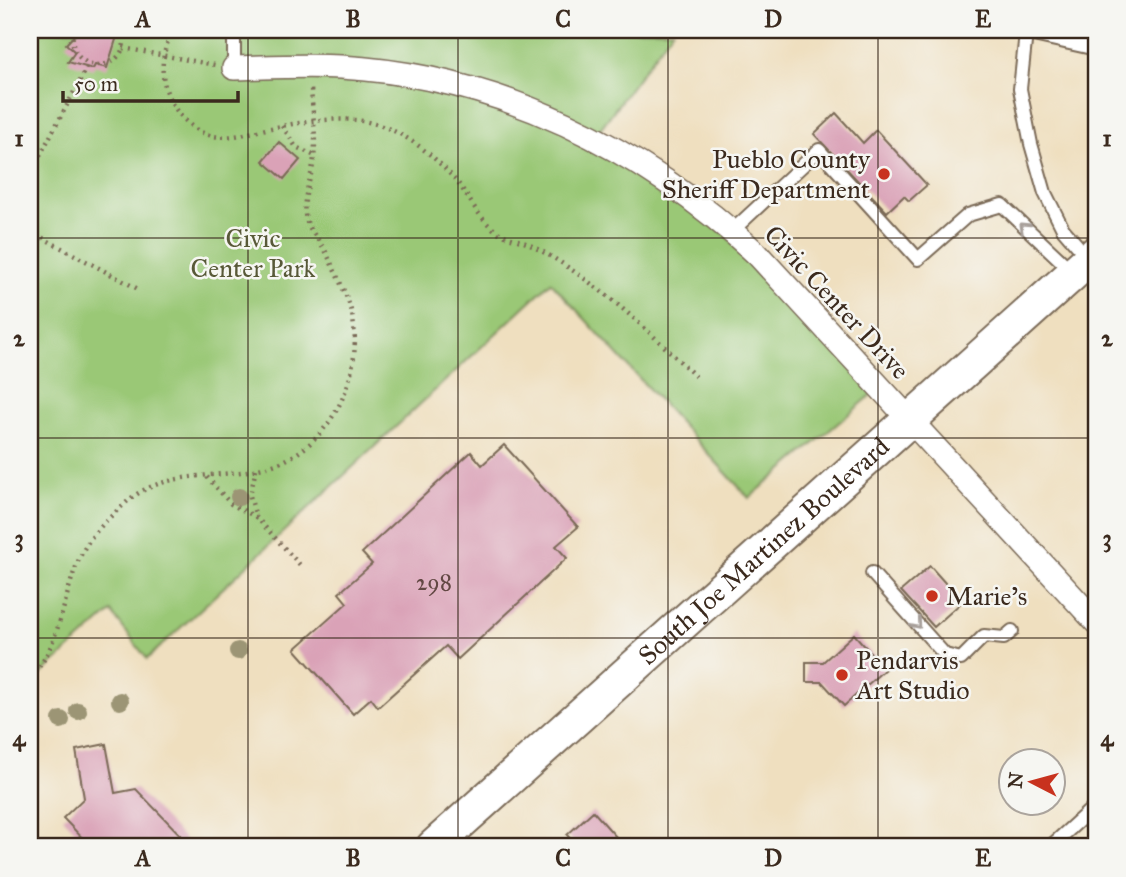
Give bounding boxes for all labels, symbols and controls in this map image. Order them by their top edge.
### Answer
text: A [133,5,151,33]
text: B [345,5,361,33]
text: C [555,5,571,33]
text: D [764,5,782,33]
text: E [975,5,992,33]
scale bar [63,60,238,104]
text: 50 m [74,71,119,97]
text: 1 [14,124,24,152]
text: 1 [1102,124,1112,152]
place label: Pueblo County Sheriff Department [662,143,871,205]
marker: Pueblo County Sheriff Department [876,166,892,182]
street label: Civic Center Drive [758,218,917,386]
park label: Civic Center Park [191,222,316,284]
one-way arrow [1020,222,1033,235]
text: 2 [13,324,25,352]
text: 2 [1101,324,1113,352]
street label: South Joe Martinez Boulevard [632,430,896,671]
text: 3 [14,524,24,553]
text: 3 [1102,524,1112,553]
house number: 298 [416,568,452,596]
place label: Marie's [946,580,1027,612]
marker: Marie's [924,588,940,604]
one-way arrow [909,616,922,629]
place label: Pendarvis Art Studio [855,644,969,706]
marker: Pendarvis Art Studio [834,667,850,683]
text: 4 [13,724,27,752]
text: 4 [1101,724,1115,752]
north arrow [996,748,1066,818]
text: N [1003,771,1028,789]
text: A [133,844,151,872]
text: B [345,844,361,872]
text: C [555,844,571,872]
text: D [764,844,782,872]
text: E [975,844,992,872]

